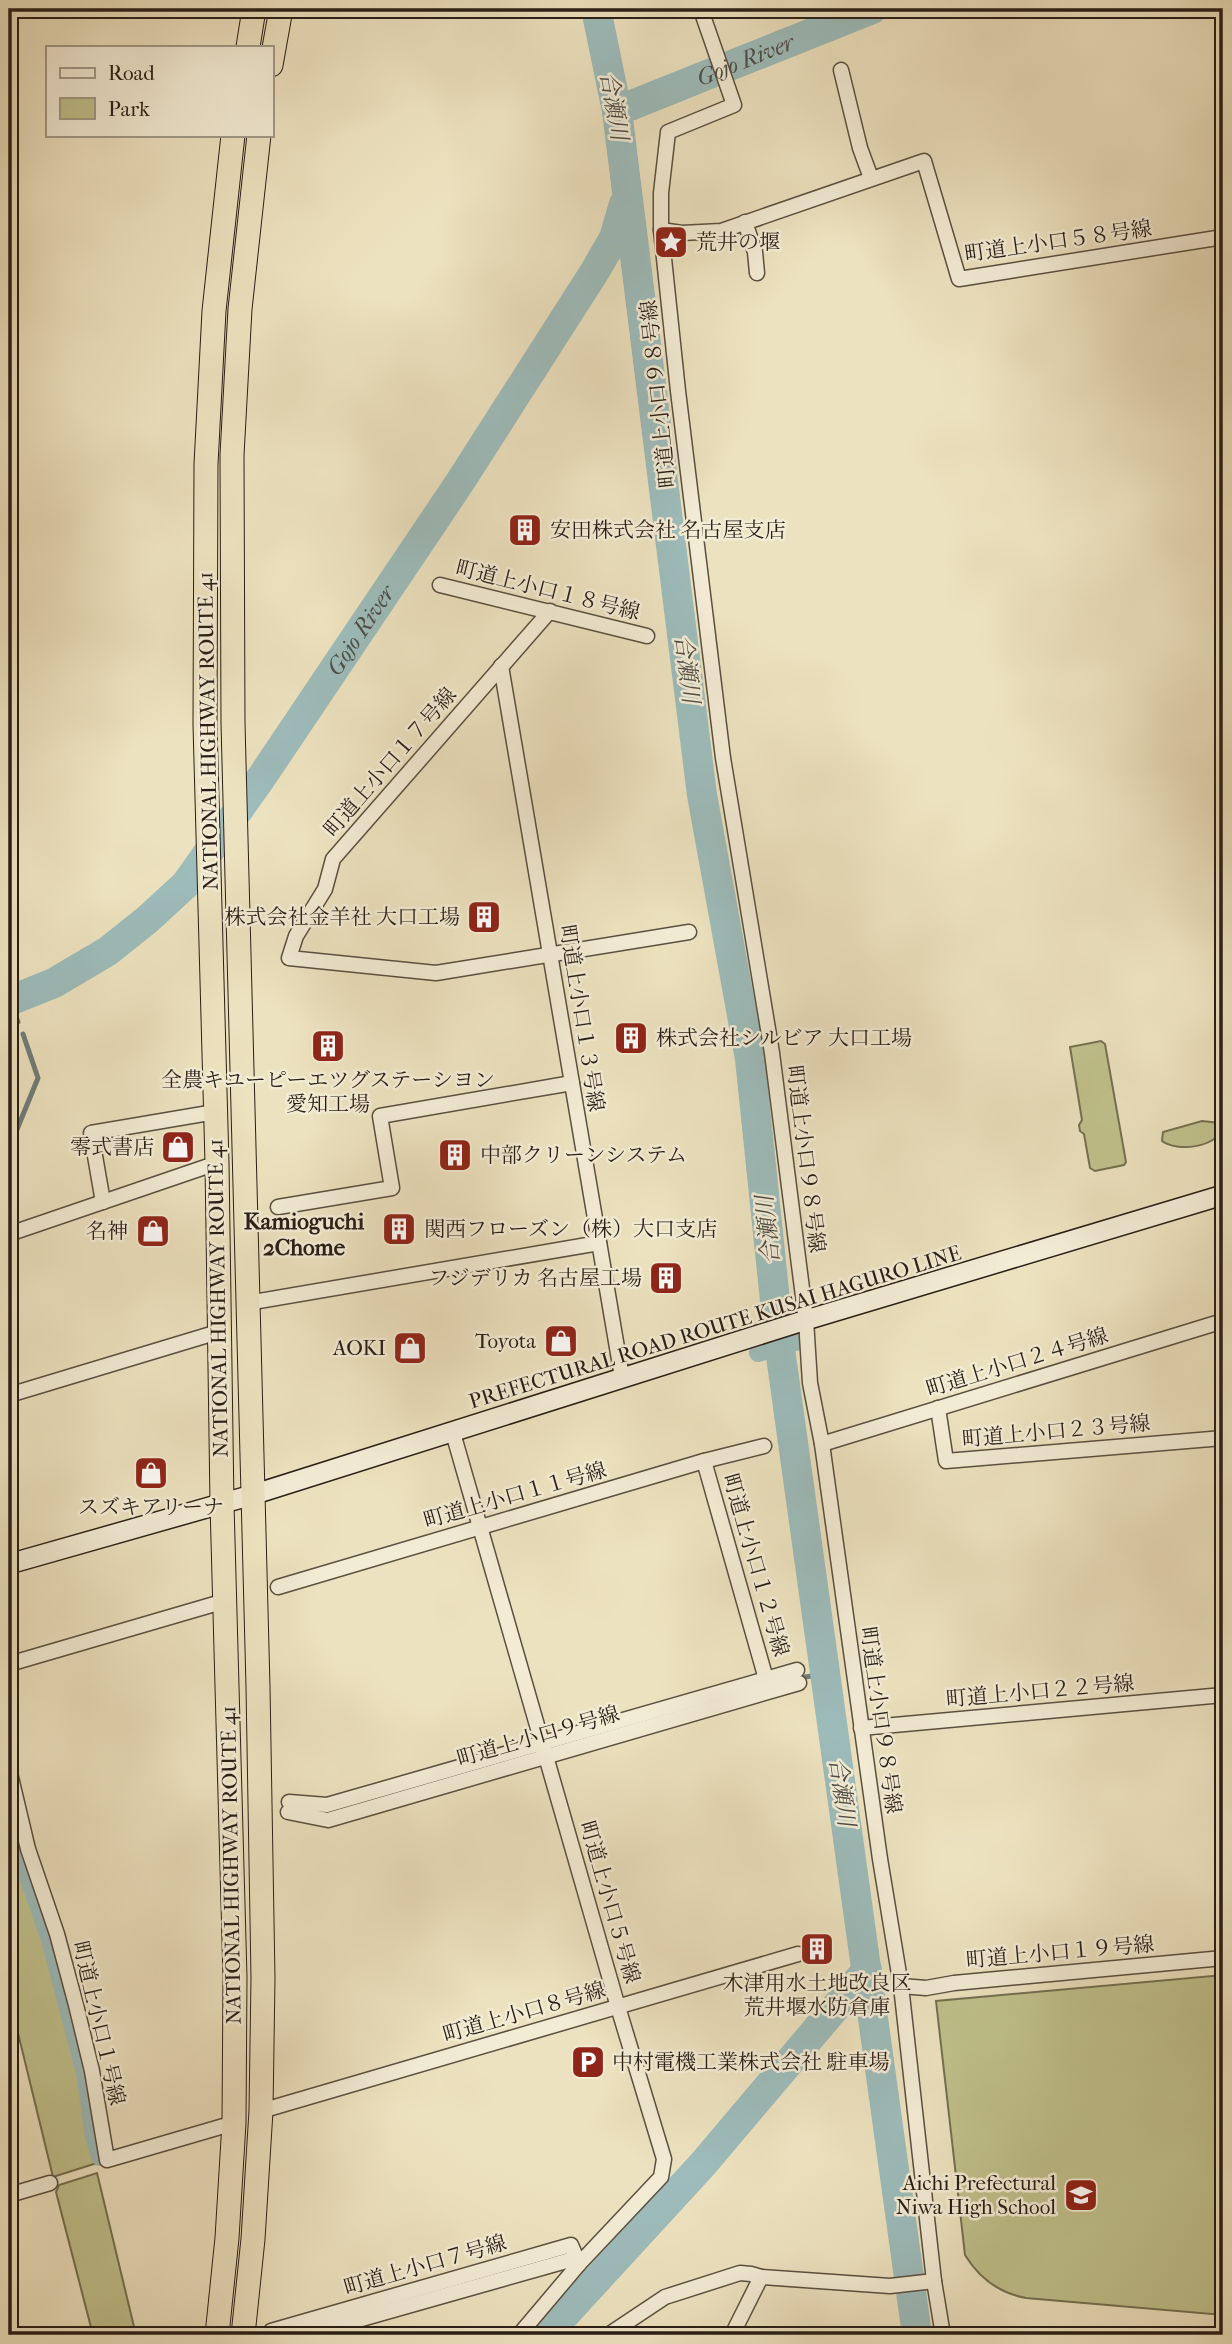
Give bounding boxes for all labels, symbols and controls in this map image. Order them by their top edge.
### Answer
water label: Gojo River [693,28,799,91]
legend [46,46,273,136]
text: Road [108,61,155,85]
water label: 合瀬川 [595,70,634,145]
text: Park [108,97,150,121]
street label: 町道上小口５８号線 [963,216,1153,266]
place icon: 荒井の堰 [652,223,690,261]
place label: 荒井の堰 [696,230,780,254]
street label: 町道上小口９８号線 [636,299,680,489]
building icon: 安田株式会社 名古屋支店 [506,511,544,549]
place label: 安田株式会社 名古屋支店 [550,518,786,542]
street label: 町道上小口１８号線 [453,555,643,625]
street label: NATIONAL HIGHWAY ROUTE 41 [193,571,223,891]
water label: Gojo River [321,579,401,680]
water label: 合瀬川 [669,633,705,708]
street label: 町道上小口１７号線 [319,683,461,841]
building icon: 株式会社金羊社 大口工場 [465,898,503,936]
place label: 株式会社金羊社 大口工場 [224,905,460,929]
street label: 町道上小口１３号線 [555,923,609,1113]
building icon: 株式会社シルビア 大口工場 [612,1019,650,1057]
place label: 株式会社シルビア 大口工場 [656,1026,912,1050]
building icon: 全農キユーピーエツグステーシヨン 愛知工場 [309,1027,347,1065]
street label: 町道上小口９８号線 [783,1064,829,1254]
place label: 全農キユーピーエツグステーシヨン 愛知工場 [161,1068,495,1116]
shop icon: 零式書店 [159,1128,197,1166]
place label: 零式書店 [70,1135,154,1159]
building icon: 中部クリーンシステム [436,1136,474,1174]
street label: NATIONAL HIGHWAY ROUTE 41 [203,1138,233,1458]
place label: 中部クリーンシステム [480,1143,687,1167]
water label: 合瀬川 [751,1191,785,1266]
district label: Kamioguchi 2Chome [244,1208,364,1261]
building icon: 関西フローズン（株）大口支店 [380,1210,418,1248]
shop icon: 名神 [134,1212,172,1250]
place label: 関西フローズン（株）大口支店 [424,1217,717,1241]
place label: 名神 [86,1219,128,1243]
street label: PREFECTURAL ROAD ROUTE KUSAI HAGURO LINE [466,1240,964,1414]
building icon: フジデリカ 名古屋工場 [647,1259,685,1297]
place label: フジデリカ 名古屋工場 [429,1266,642,1290]
shop icon: Toyota [542,1322,580,1360]
street label: 町道上小口２４号線 [923,1323,1111,1401]
shop icon: AOKI [391,1329,429,1367]
place label: Toyota [475,1329,536,1353]
place label: AOKI [332,1336,386,1360]
street label: 町道上小口２３号線 [961,1411,1151,1451]
shop icon: スズキアリーナ [132,1454,170,1492]
street label: 町道上小口１１号線 [421,1457,609,1533]
street label: 町道上小口１２号線 [718,1471,794,1659]
place label: スズキアリーナ [78,1495,224,1519]
street label: 町道上小口９８号線 [856,1625,906,1815]
street label: 町道上小口２２号線 [945,1671,1135,1711]
street label: 町道上小口９号線 [454,1701,622,1771]
street label: NATIONAL HIGHWAY ROUTE 41 [216,1705,246,2025]
water label: 合瀬川 [824,1756,861,1831]
street label: 町道上小口５号線 [575,1818,645,1986]
building icon: 木津用水土地改良区 荒井堰水防倉庫 [798,1930,836,1968]
street label: 町道上小口１９号線 [965,1932,1155,1972]
street label: 町道上小口１号線 [68,1938,130,2108]
place label: 木津用水土地改良区 荒井堰水防倉庫 [723,1971,912,2019]
street label: 町道上小口８号線 [440,1977,608,2047]
parking icon: 中村電機工業株式会社 駐車場 [569,2043,607,2081]
place label: 中村電機工業株式会社 駐車場 [612,2050,890,2074]
place label: Aichi Prefectural Niwa High School [896,2171,1056,2219]
school or university icon: Aichi Prefectural Niwa High School [1062,2176,1100,2214]
street label: 町道上小口７号線 [341,2230,509,2300]

